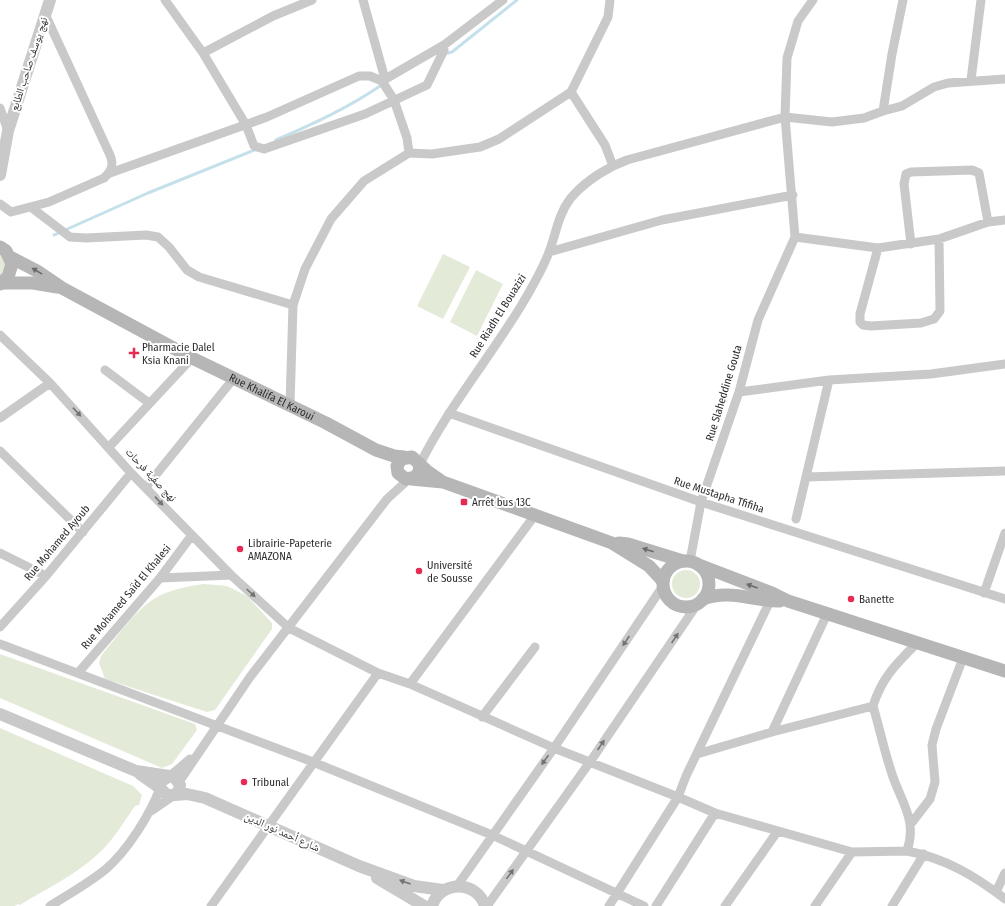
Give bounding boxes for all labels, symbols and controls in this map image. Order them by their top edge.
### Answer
street label: نهج يوسف صاحب الطابع [8,15,50,113]
one-way arrow [31,267,43,274]
street label: Rue Riadh El Bouazizi [467,272,529,360]
place label: Pharmacie Dalel Ksia Knani [142,341,215,367]
street label: Rue Slaheddine Gouta [703,343,745,443]
marker: Pharmacie Dalel Ksia Knani [129,348,139,358]
street label: Rue Khalifa El Karoui [227,371,317,423]
one-way arrow [72,407,81,417]
street label: نهج صفية فرحات [123,445,179,505]
street label: Rue Mustapha Tfifiha [672,474,766,516]
one-way arrow [154,496,164,506]
place label: Arrêt bus 13C [472,496,531,509]
marker: Arrêt bus 13C [459,497,469,507]
street label: Rue Mohamed Ayoub [21,502,93,584]
place label: Librairie-Papeterie AMAZONA [248,537,332,563]
street label: Rue Mohamed Saïd El Khalesi [79,542,174,652]
marker: Librairie-Papeterie AMAZONA [235,544,245,554]
one-way arrow [642,547,654,553]
place label: Université de Sousse [427,559,473,585]
marker: Université de Sousse [414,566,424,576]
one-way arrow [745,582,757,588]
one-way arrow [246,588,255,597]
place label: Banette [859,593,894,606]
marker: Banette [846,594,856,604]
one-way arrow [671,633,679,643]
one-way arrow [622,636,630,646]
one-way arrow [597,740,605,751]
one-way arrow [541,755,549,766]
place label: Tribunal [252,776,289,789]
marker: Tribunal [239,777,249,787]
street label: شارع أحمد نور الدين [242,809,322,854]
one-way arrow [506,869,514,880]
one-way arrow [398,879,410,885]

